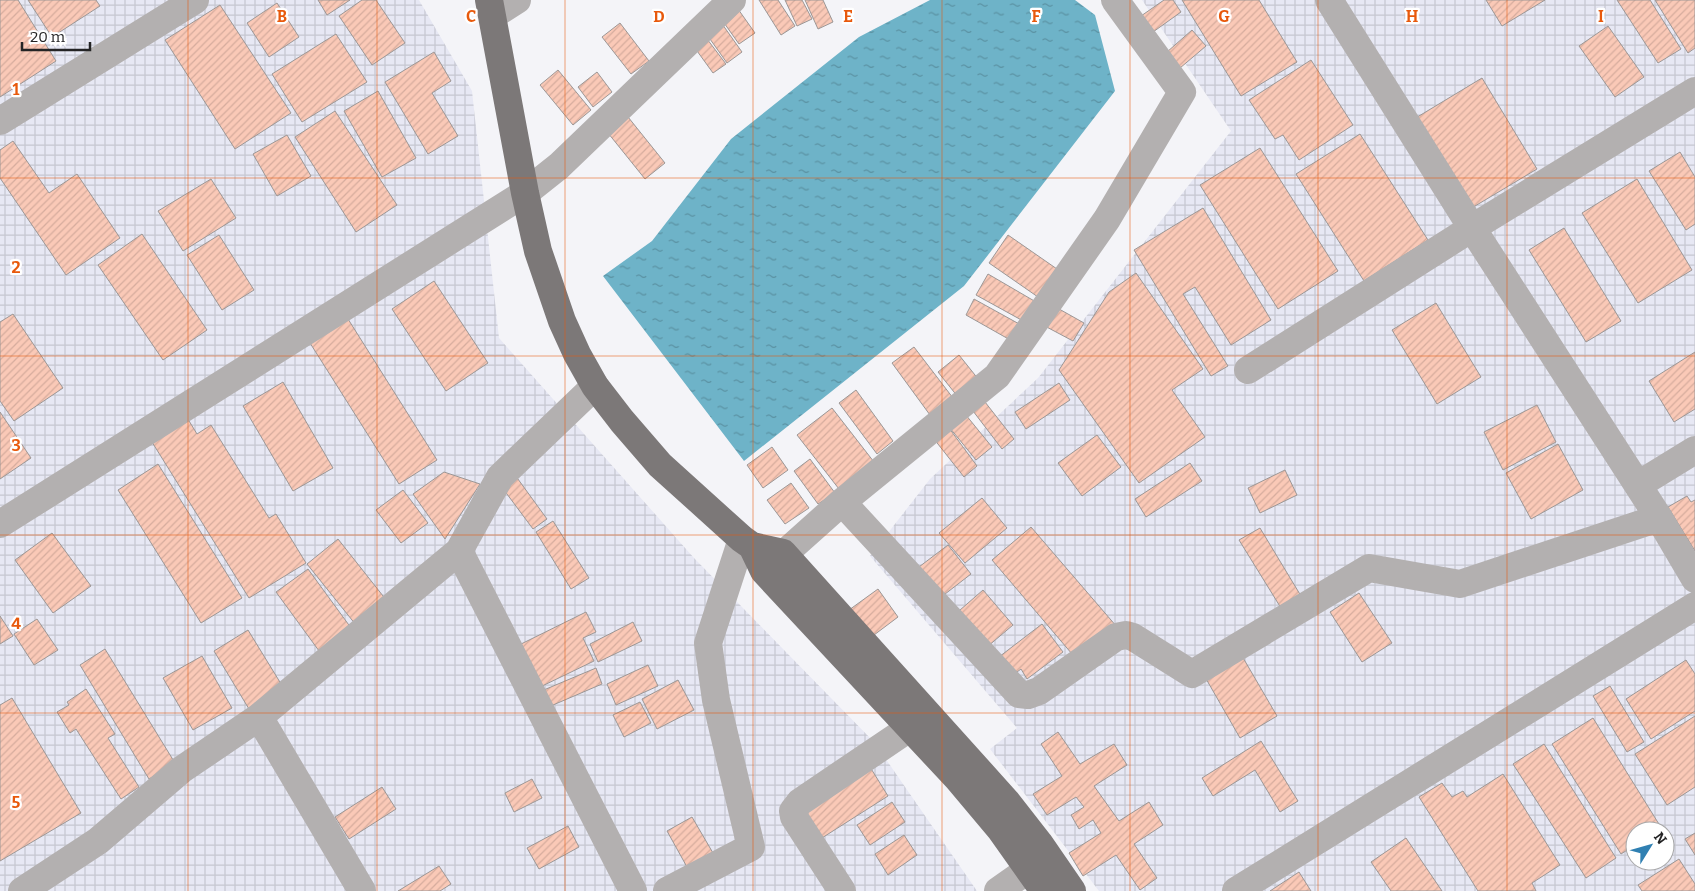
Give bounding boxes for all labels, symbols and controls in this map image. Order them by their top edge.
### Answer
text: B [277,7,287,26]
text: C [466,7,476,26]
text: D [653,7,665,26]
text: E [843,7,853,26]
text: F [1032,7,1041,26]
text: G [1218,7,1230,26]
text: H [1406,7,1419,26]
text: I [1598,7,1604,26]
scale bar [22,20,90,52]
text: 20 m [30,28,66,46]
text: 1 [13,80,20,99]
text: 2 [11,258,21,277]
text: 3 [11,436,21,455]
text: 4 [11,614,21,633]
text: 5 [12,793,21,812]
north arrow [1625,821,1675,871]
text: N [1650,829,1670,848]

